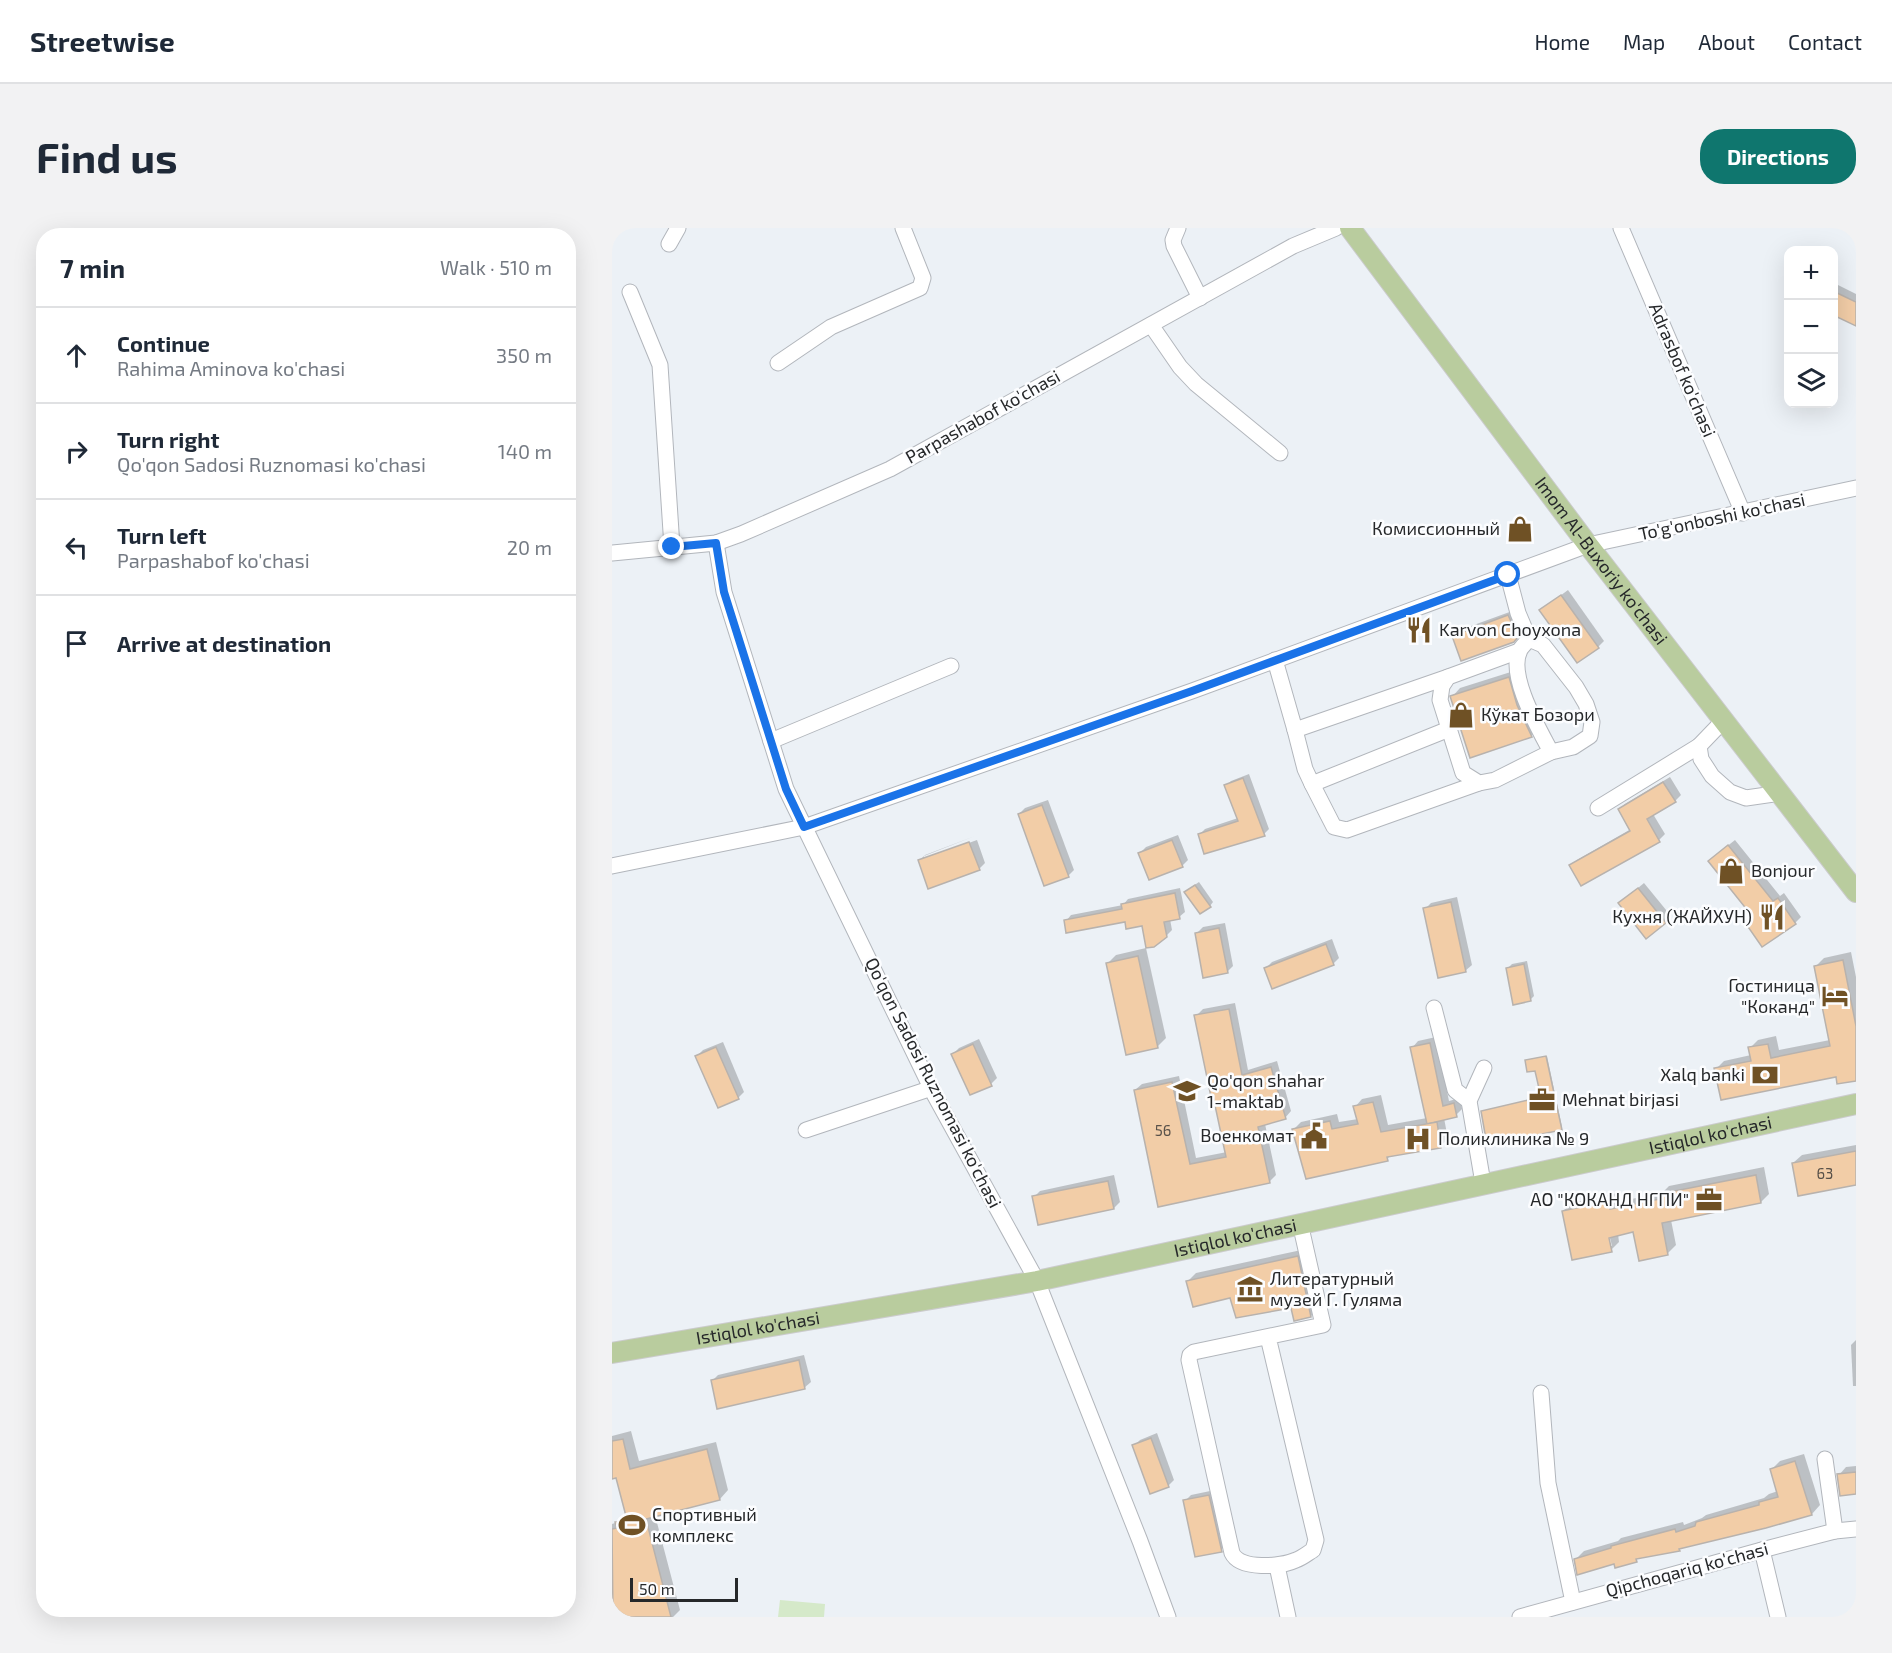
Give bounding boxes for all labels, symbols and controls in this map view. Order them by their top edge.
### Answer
text: Streetwise [30,24,175,58]
text: Home [1534,29,1590,54]
text: Map [1623,29,1665,54]
text: About [1698,29,1755,54]
text: Contact [1788,29,1862,54]
button: Directions [1700,129,1856,184]
text: Find us [36,131,178,181]
map controls [1784,246,1838,408]
button: + [1784,246,1838,300]
text: 7 min [60,252,125,283]
text: Walk · 510 m [440,255,552,279]
street label: Adrasbof ko'chasi [1645,299,1721,440]
button: − [1784,300,1838,354]
text: Continue [117,330,210,356]
icon: ahead [60,339,93,372]
text: 350 m [496,343,552,367]
button: layers [1784,354,1838,408]
text: Rahima Aminova ko'chasi [117,356,345,380]
street label: Parpashabof ko'chasi [901,364,1064,468]
text: Turn right [117,426,219,452]
icon: right [60,435,93,468]
text: 140 m [498,439,552,463]
text: Qo'qon Sadosi Ruznomasi ko'chasi [117,452,426,476]
street label: Imom Al-Buxoriy ko'chasi [1531,472,1673,649]
street label: To'g'onboshi ko'chasi [1637,488,1807,544]
shop icon: Комиссионный [1505,514,1535,544]
place label: Комиссионный [1372,517,1500,539]
text: Turn left [117,522,206,548]
icon: left [60,531,93,564]
route end [658,533,684,559]
text: 20 m [507,535,552,559]
text: Parpashabof ko'chasi [117,548,310,572]
route start [1494,561,1520,587]
restaurant icon: Karvon Choyxona [1404,615,1434,645]
place label: Karvon Choyxona [1439,618,1581,640]
icon: arrive [60,627,93,660]
text: Arrive at destination [117,630,331,656]
shop icon: Кўкат Бозори [1446,700,1476,730]
place label: Кўкат Бозори [1481,703,1595,725]
shop icon: Bonjour [1716,856,1746,886]
place label: Bonjour [1751,859,1815,881]
restaurant icon: Кухня (ЖАЙХУН) [1757,902,1787,932]
place label: Кухня (ЖАЙХУН) [1612,905,1752,927]
street label: Qo'qon Sadosi Ruznomasi ko'chasi [861,954,1007,1211]
place label: Гостиница "Коканд" [1728,974,1815,1017]
hotel icon: Гостиница "Коканд" [1820,981,1850,1011]
bank icon: Xalq banki [1750,1060,1780,1090]
place label: Xalq banki [1660,1063,1745,1085]
place label: Qo'qon shahar 1-maktab [1207,1069,1324,1112]
school or university icon: Qo'qon shahar 1-maktab [1172,1076,1202,1106]
office icon: Mehnat birjasi [1527,1085,1557,1115]
place label: Mehnat birjasi [1562,1088,1679,1110]
street label: Istiqlol ko'chasi [1647,1111,1774,1158]
house number: 56 [1155,1121,1171,1139]
public building icon: Военкомат [1299,1121,1329,1151]
place label: Военкомат [1200,1124,1294,1146]
hospital icon: Поликлиника № 9 [1403,1124,1433,1154]
place label: Поликлиника № 9 [1438,1127,1589,1149]
house number: 63 [1817,1164,1833,1182]
office icon: АО "КОКАНД НГПИ" [1694,1185,1724,1215]
place label: АО "КОКАНД НГПИ" [1530,1188,1689,1210]
street label: Istiqlol ko'chasi [1172,1213,1299,1261]
place label: Литературный музей Г. Гуляма [1270,1267,1402,1310]
museum icon: Литературный музей Г. Гуляма [1235,1274,1265,1304]
street label: Istiqlol ko'chasi [694,1306,821,1349]
place label: Спортивный комплекс [652,1503,757,1546]
sports icon: Спортивный комплекс [617,1510,647,1540]
street label: Qipchoqariq ko'chasi [1603,1537,1770,1601]
scale bar [630,1575,738,1602]
text: 50 m [639,1579,675,1598]

